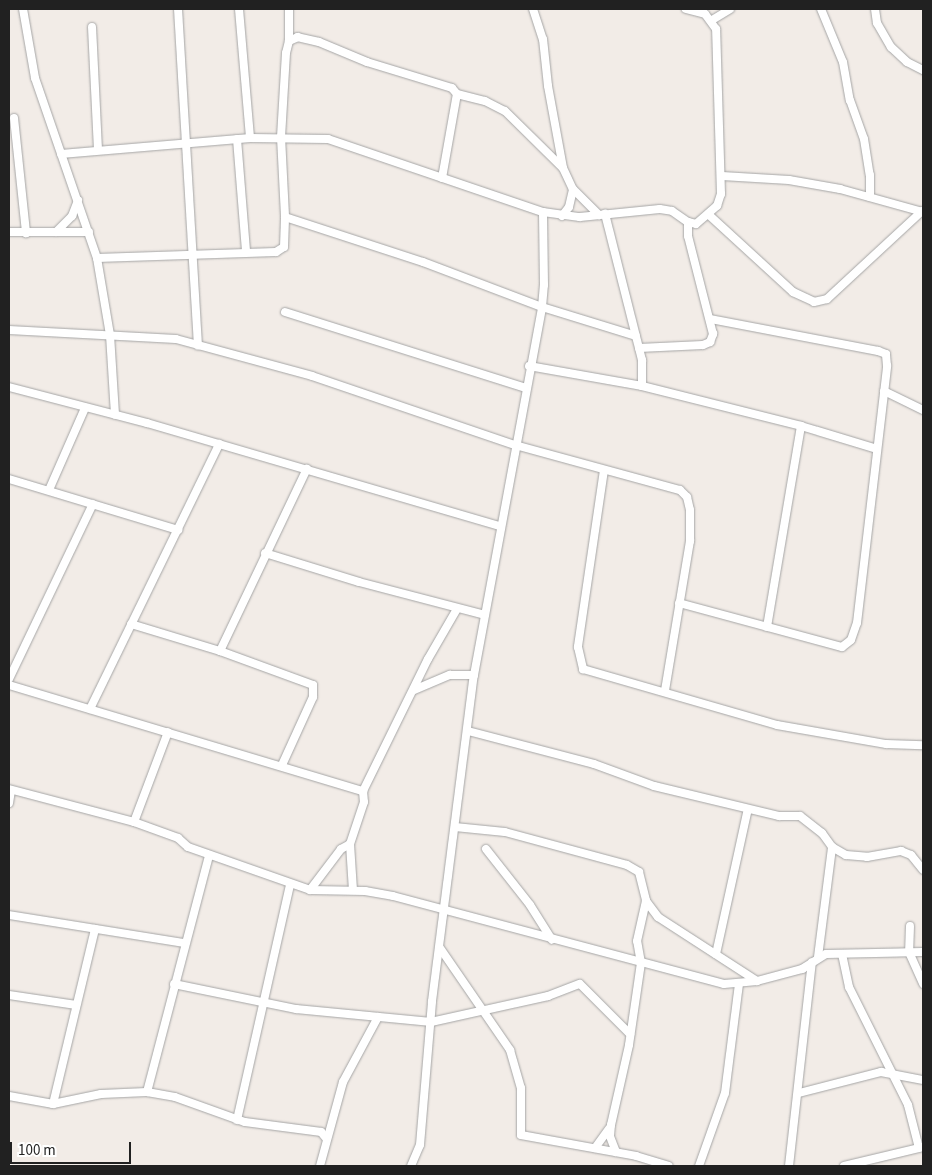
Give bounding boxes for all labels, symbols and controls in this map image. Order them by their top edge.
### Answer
scale bar [12,1132,134,1164]
text: 100 m [18,1140,56,1161]

